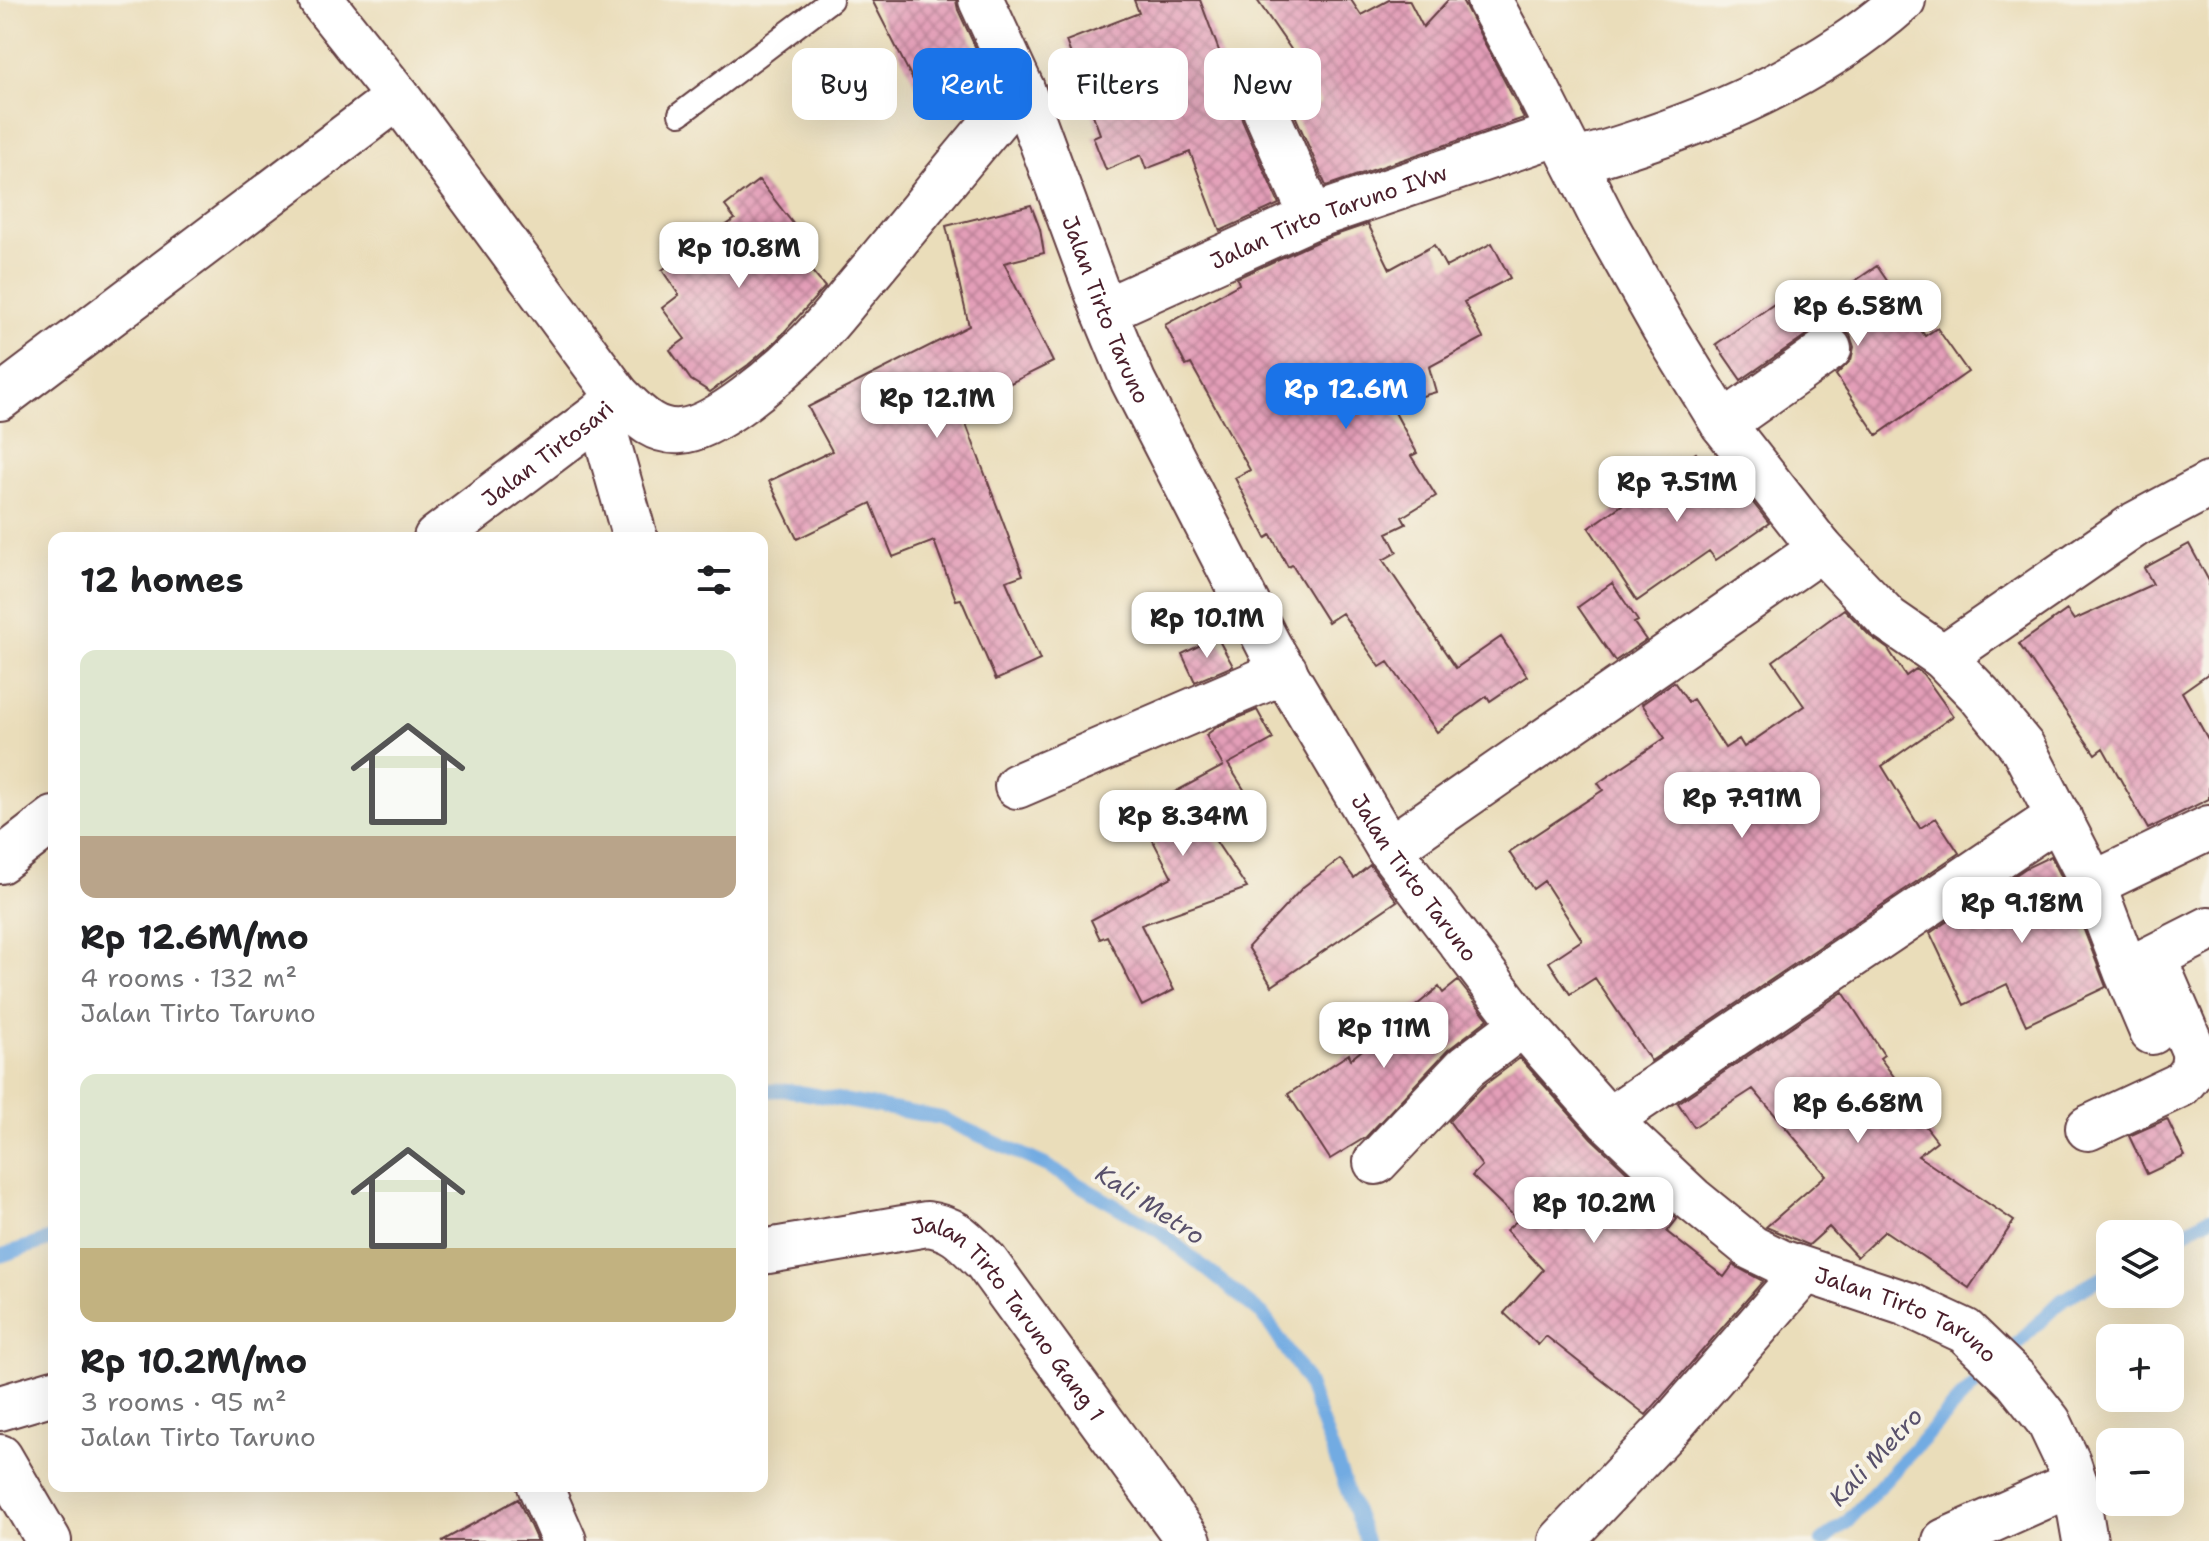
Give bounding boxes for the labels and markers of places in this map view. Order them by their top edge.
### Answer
pin: Rp 10.8M [656,222,822,290]
pin: Rp 6.58M [1775,280,1941,348]
pin: Rp 12.6M [1263,363,1429,431]
pin: Rp 12.1M [854,372,1020,440]
pin: Rp 7.51M [1594,456,1760,524]
pin: Rp 10.1M [1124,592,1290,660]
pin: Rp 7.91M [1659,772,1825,840]
pin: Rp 8.34M [1100,790,1266,858]
pin: Rp 9.18M [1939,877,2105,945]
pin: Rp 11M [1319,1002,1449,1070]
pin: Rp 6.68M [1775,1077,1941,1145]
pin: Rp 10.2M [1511,1177,1677,1245]

